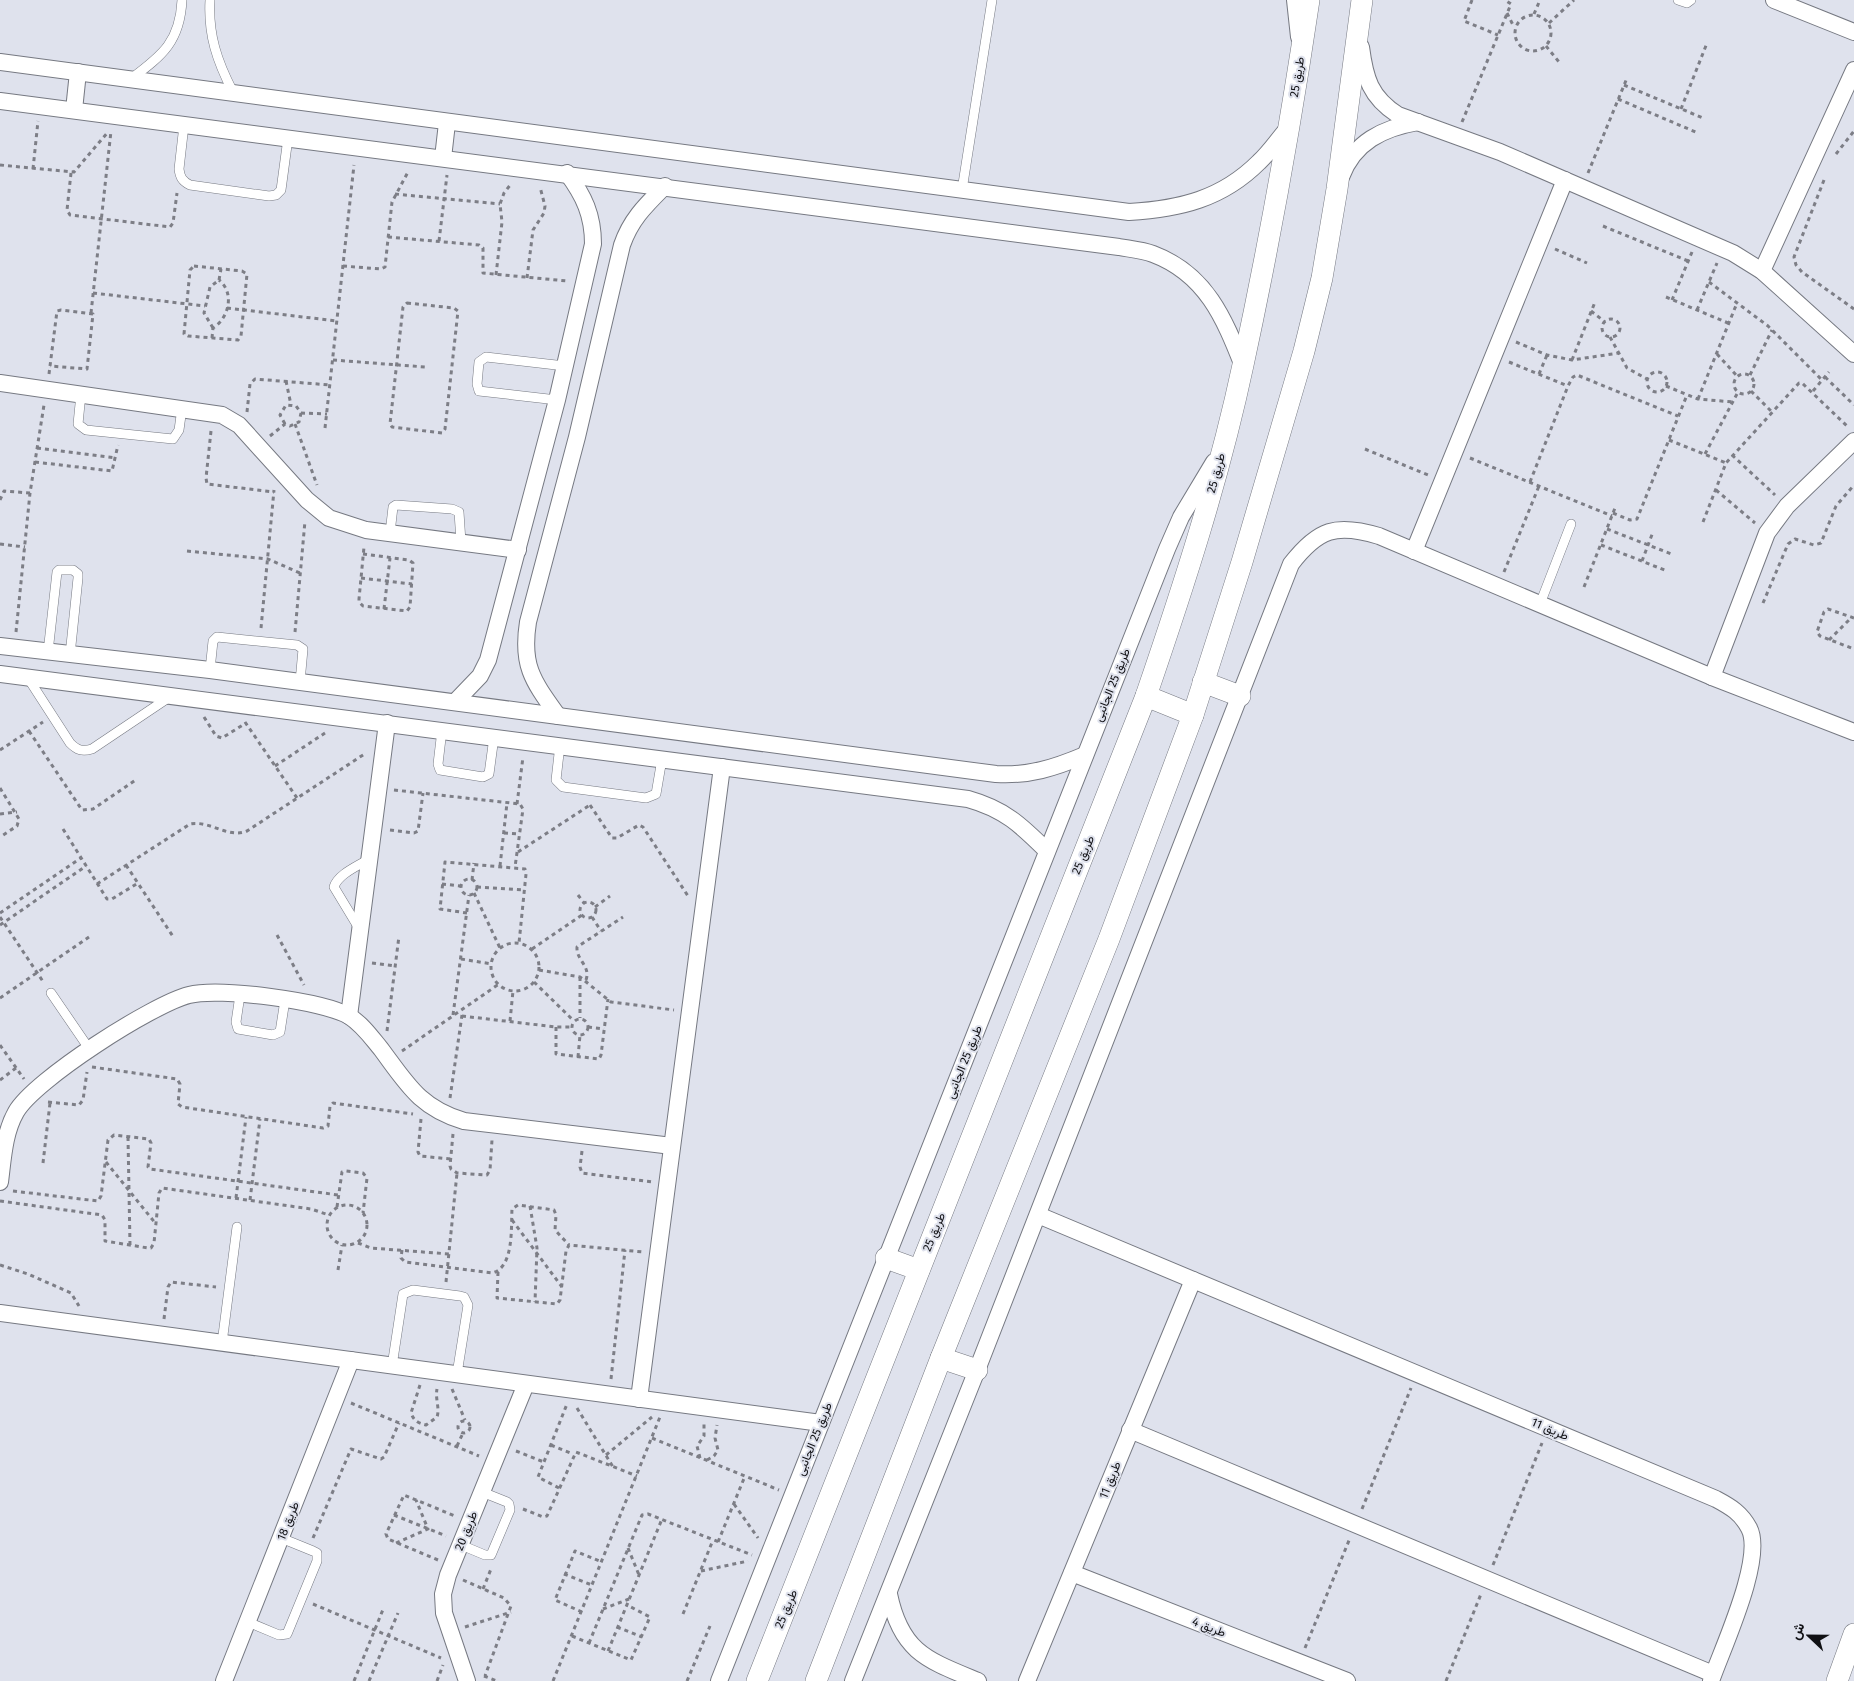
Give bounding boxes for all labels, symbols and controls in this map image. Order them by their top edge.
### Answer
street label: طريق 25 [1287,56,1308,98]
street label: طريق 25 [1204,451,1229,495]
street label: طريق 25 الجانبى [1091,646,1134,724]
street label: طريق 25 [1069,833,1098,877]
street label: طريق 25 الجانبى [943,1023,986,1101]
street label: طريق 25 [920,1210,949,1254]
street label: طريق 25 الجانبى [793,1400,836,1478]
street label: طريق 11 [1529,1415,1571,1444]
street label: طريق 11 [1096,1459,1125,1501]
street label: طريق 18 [274,1499,303,1543]
street label: طريق 20 [452,1509,481,1553]
street label: طريق 25 [772,1587,801,1631]
north arrow [1784,1611,1834,1661]
street label: طريق 4 [1190,1614,1228,1641]
text: ش [1786,1620,1809,1642]

